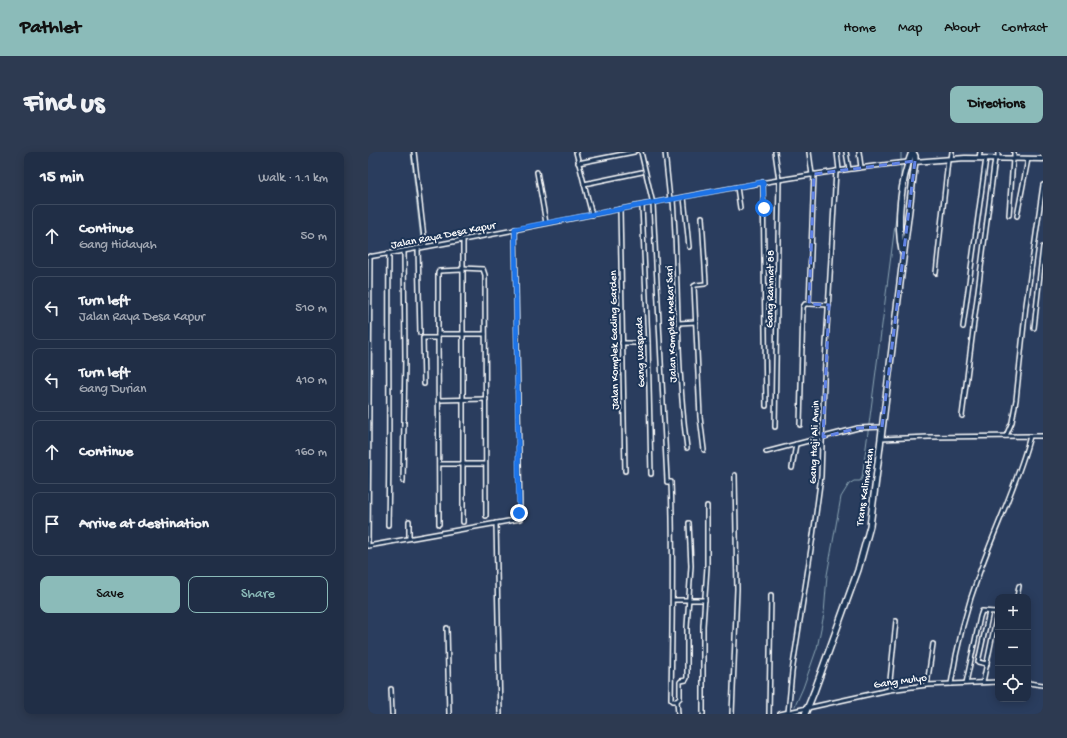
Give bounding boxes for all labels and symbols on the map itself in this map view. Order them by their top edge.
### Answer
route start [755,199,773,217]
street label: Jalan Raya Desa Kapur [390,220,498,252]
street label: Gang Rahmat 88 [764,250,778,328]
street label: Jalan Komplek Mekar Sari [664,265,680,383]
street label: Jalan Komplek Gading Garden [608,270,622,410]
street label: Gang Waspada [634,315,648,387]
street label: Gang Haji Ali Amin [808,399,822,484]
street label: Trans Kalimantan [854,447,877,528]
route end [510,504,528,522]
street label: Gang Mulyo [873,672,928,692]

